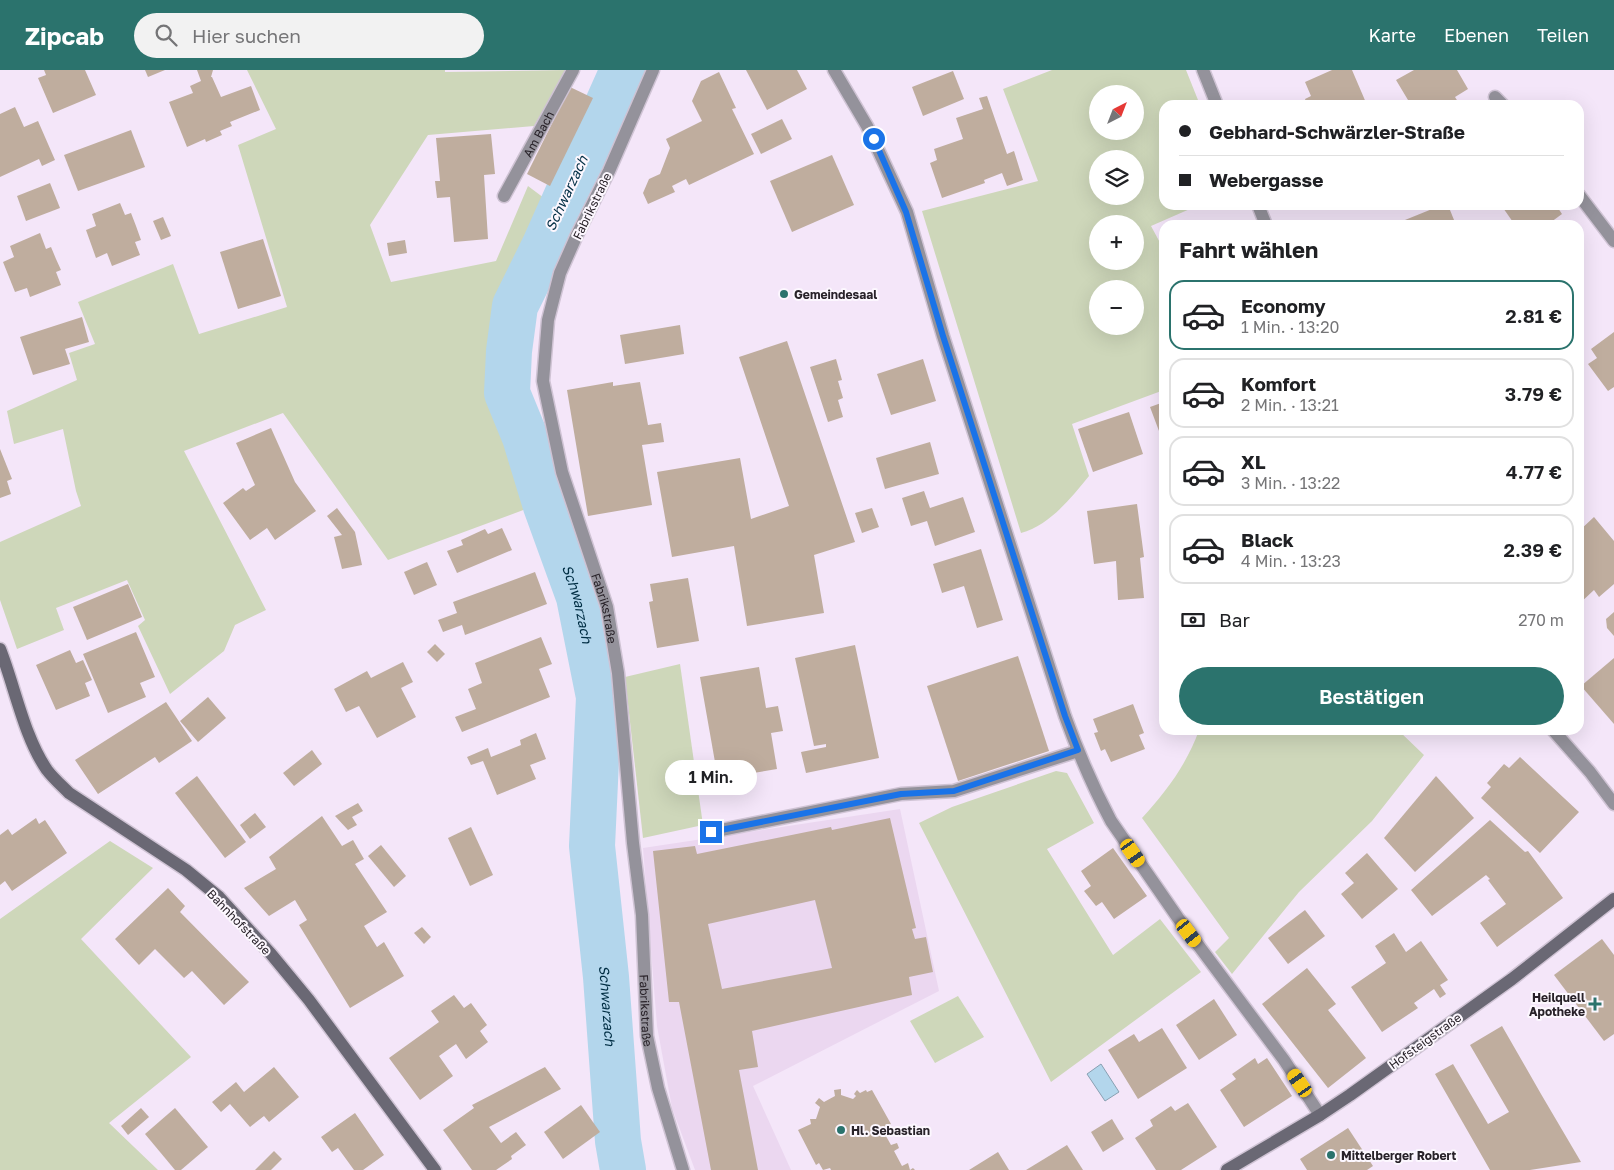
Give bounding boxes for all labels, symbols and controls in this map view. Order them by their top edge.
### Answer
search box [134,13,484,58]
text: Zipcab [25,21,104,50]
icon: search [152,21,180,49]
text: Hier suchen [192,24,301,47]
text: Karte [1369,24,1416,46]
text: Ebenen [1444,24,1509,46]
text: Teilen [1537,24,1589,46]
north arrow [1089,85,1144,140]
map controls [1089,85,1144,335]
street label: Am Bach [519,108,557,159]
text: Gebhard-Schwärzler-Straße [1209,120,1465,143]
route start [863,128,885,150]
button: layers [1089,150,1144,205]
water label: Schwarzach [541,151,591,233]
text: Webergasse [1209,168,1323,191]
street label: Fabrikstraße [569,170,615,242]
button: + [1089,215,1144,270]
text: Fahrt wählen [1179,236,1318,263]
button: − [1089,280,1144,335]
place label: Gemeindesaal [794,287,877,302]
marker: Gemeindesaal [778,288,790,300]
icon: car [1181,293,1226,338]
text: Economy [1241,294,1326,317]
text: 2.81 € [1505,304,1562,327]
text: 1 Min. · 13:20 [1241,317,1339,337]
icon: car [1181,371,1226,416]
text: Komfort [1241,372,1316,395]
text: 3.79 € [1505,382,1562,405]
text: 2 Min. · 13:21 [1241,395,1339,415]
icon: car [1181,449,1226,494]
text: XL [1241,450,1266,473]
text: 4.77 € [1506,460,1562,483]
text: 3 Min. · 13:22 [1241,473,1340,493]
icon: car [1181,527,1226,572]
text: Black [1241,528,1294,551]
text: 2.39 € [1504,538,1562,561]
text: 4 Min. · 13:23 [1241,551,1341,571]
water label: Schwarzach [559,562,597,646]
street label: Fabrikstraße [589,571,620,645]
icon: cash [1179,606,1207,634]
text: Bar [1219,608,1250,631]
text: 270 m [1518,610,1564,630]
button: Bestätigen [1179,667,1564,725]
callout: 1 Min. [665,760,757,794]
text: 1 Min. [688,767,734,787]
route end [700,821,722,843]
car [1118,836,1147,870]
street label: Bahnhofstraße [204,886,274,958]
car [1173,917,1204,949]
water label: Schwarzach [596,964,620,1048]
street label: Fabrikstraße [637,974,657,1048]
place label: Heilquell Apotheke [1529,990,1585,1019]
marker: Heilquell Apotheke [1589,998,1601,1010]
street label: Hofsteigstraße [1386,1010,1464,1072]
car [1285,1066,1314,1100]
place label: Hl. Sebastian [851,1123,930,1138]
marker: Hl. Sebastian [835,1124,847,1136]
place label: Mittelberger Robert [1341,1148,1456,1163]
marker: Mittelberger Robert [1325,1149,1337,1161]

